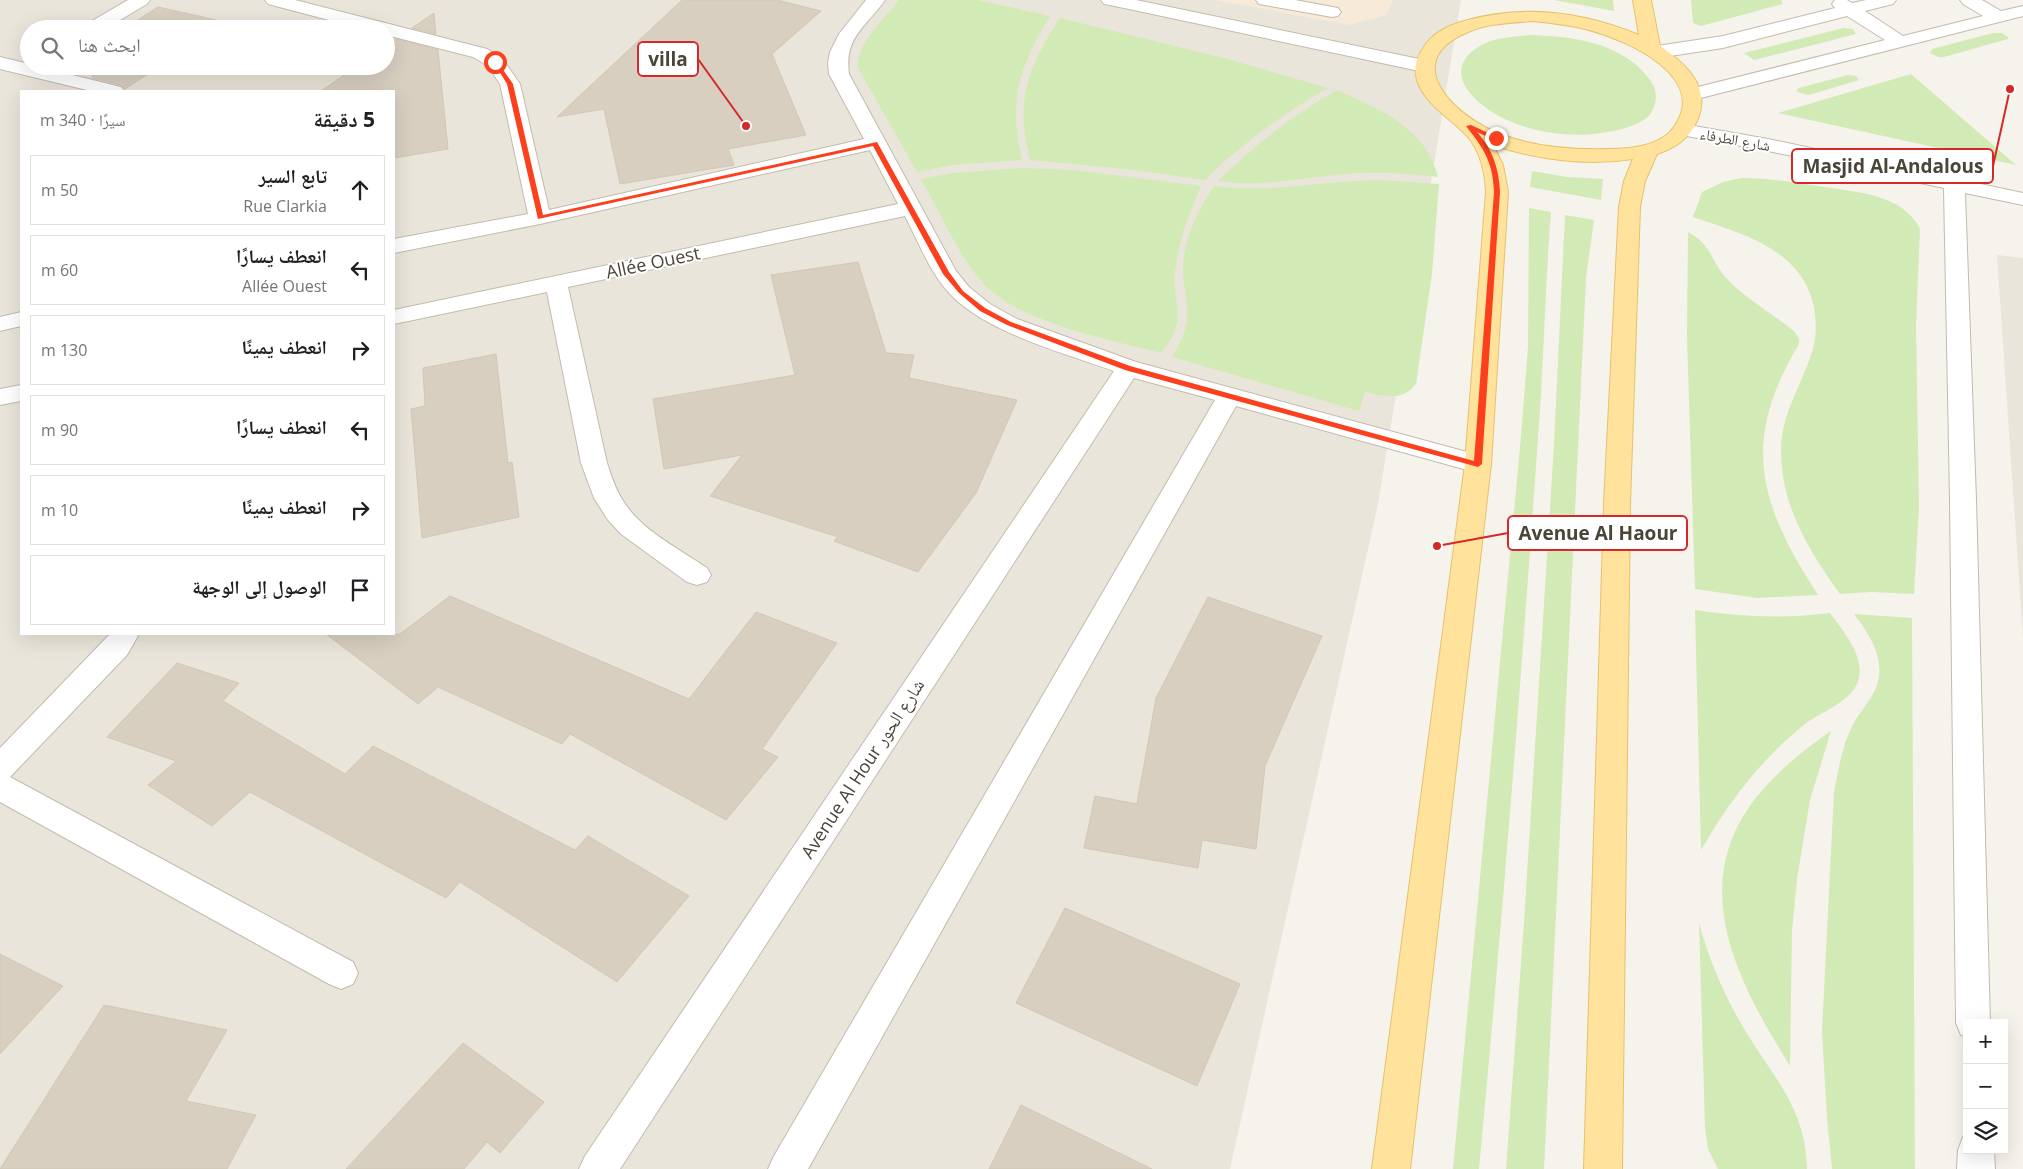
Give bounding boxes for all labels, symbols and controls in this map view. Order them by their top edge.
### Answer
search box [20,20,395,75]
text: ابحث هنا [78,32,141,58]
icon: search [38,34,66,62]
callout: villa [638,42,698,76]
text: villa [648,46,688,72]
route start [484,51,507,74]
text: 5 دقيقة [313,105,375,133]
text: سيرًا · 340 m [40,109,126,131]
street label: شارع الطرفاء [1698,123,1772,156]
route end [1485,127,1508,150]
callout: Masjid Al-Andalous [1792,149,1993,183]
text: Masjid Al-Andalous [1802,153,1984,179]
text: تابع السير [259,163,327,189]
icon: ahead [346,176,374,204]
text: 50 m [41,179,78,201]
text: Rue Clarkia [243,195,327,217]
street label: Allée Ouest [604,240,702,284]
text: انعطف يسارًا [236,243,327,269]
icon: left [346,256,374,284]
text: 60 m [41,259,78,281]
text: Allée Ouest [242,275,327,297]
text: انعطف يمينًا [241,334,327,360]
icon: right [346,336,374,364]
text: 130 m [41,339,87,361]
text: انعطف يسارًا [236,414,327,440]
icon: left [346,416,374,444]
text: 90 m [41,419,78,441]
text: انعطف يمينًا [241,494,327,520]
icon: right [346,496,374,524]
text: 10 m [41,499,78,521]
callout: Avenue Al Haour [1508,516,1687,550]
text: Avenue Al Haour [1518,520,1678,546]
text: الوصول إلى الوجهة [192,574,327,600]
icon: arrive [346,576,374,604]
street label: Avenue Al Hour شارع الحور [795,674,929,863]
map controls [1963,1019,2008,1154]
button: + [1963,1019,2008,1064]
button: − [1963,1064,2008,1109]
button: layers [1963,1109,2008,1154]

